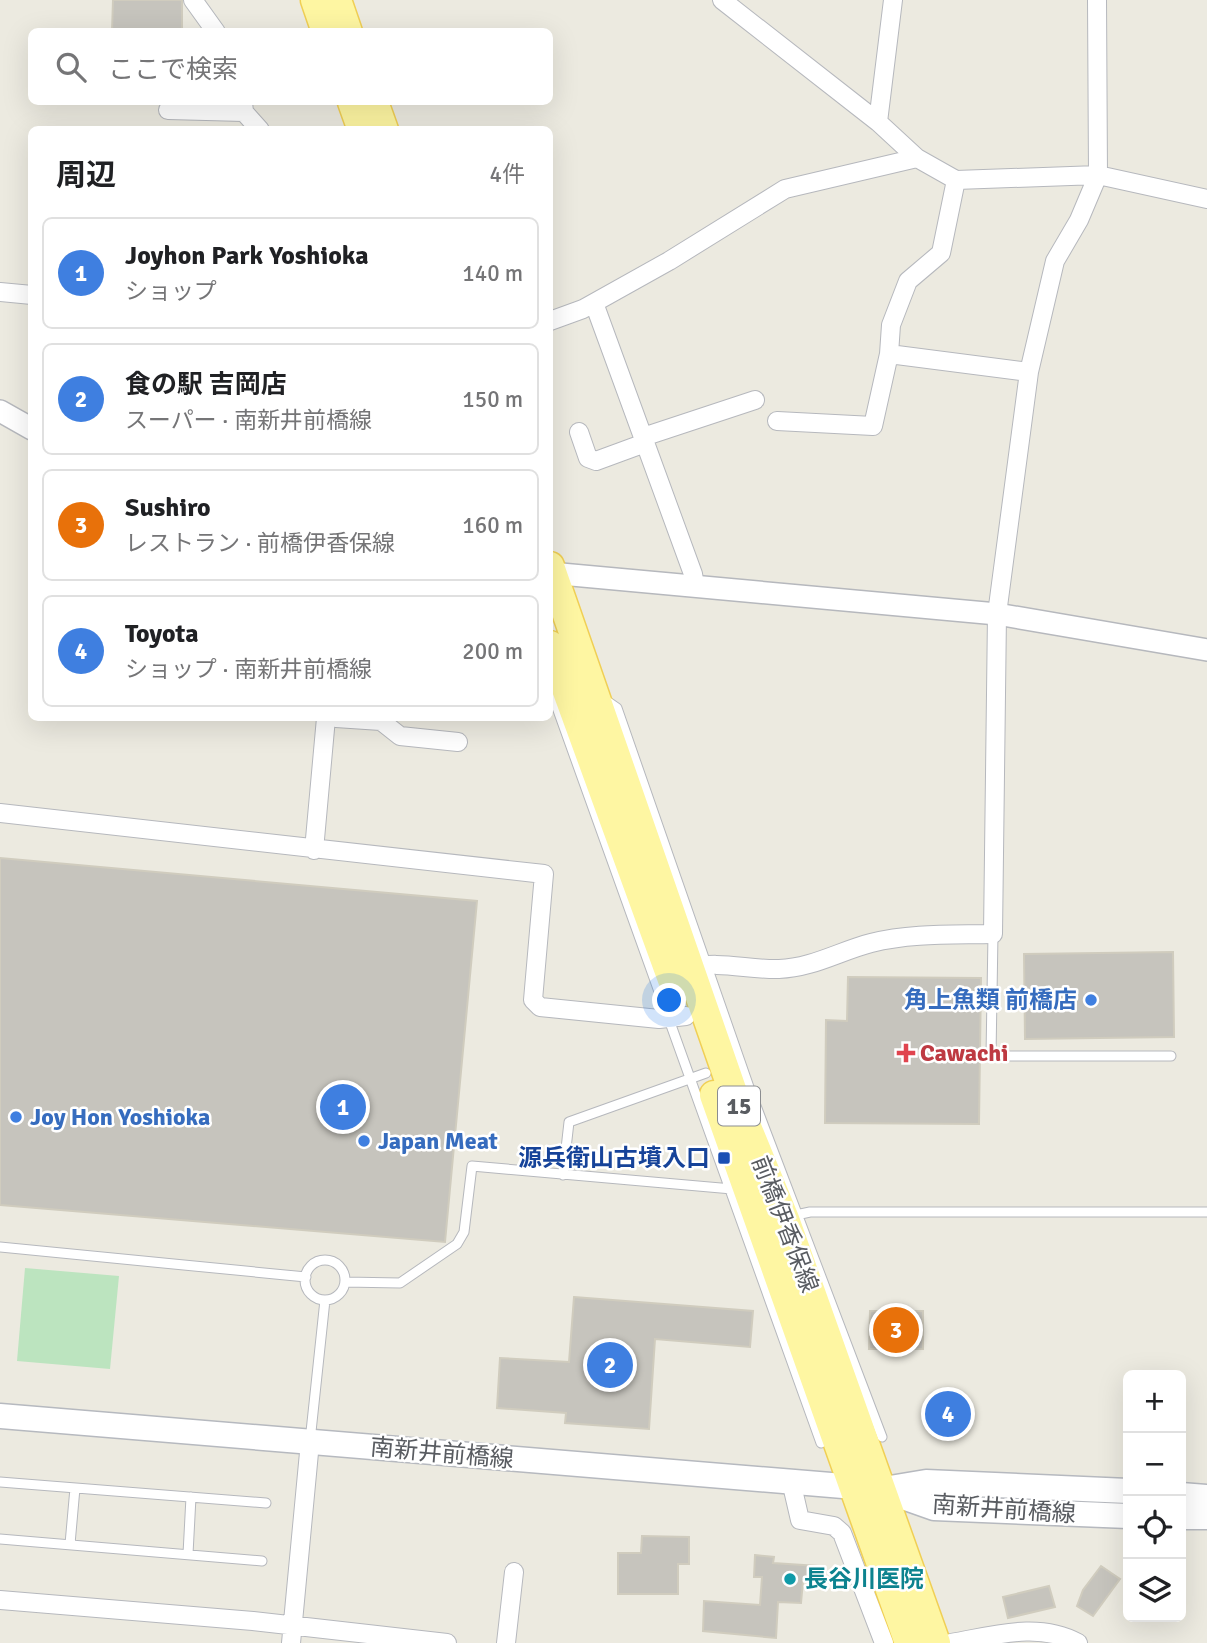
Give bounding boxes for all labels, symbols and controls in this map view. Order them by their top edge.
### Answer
search box [28,28,553,105]
icon: search [52,48,90,86]
text: ここで検索 [108,54,238,86]
text: 周辺 [56,157,116,194]
text: 4件 [490,160,525,189]
text: Joyhon Park Yoshioka [125,240,369,272]
text: 1 [75,259,87,288]
text: 140 m [462,259,523,288]
text: ショップ [125,277,217,306]
text: 食の駅 吉岡店 [125,369,287,401]
text: 2 [75,385,87,414]
text: 150 m [462,385,523,414]
text: スーパー · 南新井前橋線 [125,406,372,435]
text: Sushiro [125,492,211,524]
text: 3 [75,511,87,540]
text: 160 m [462,511,523,540]
text: レストラン · 前橋伊香保線 [125,529,395,558]
text: Toyota [125,618,199,650]
text: 4 [75,637,87,666]
text: 200 m [462,637,523,666]
text: ショップ · 南新井前橋線 [125,655,372,684]
your location [652,983,686,1017]
place label: 角上魚類 前橋店 [904,985,1077,1015]
marker: 角上魚類 前橋店 [1083,992,1099,1008]
place label: Cawachi [920,1038,1009,1068]
marker: Cawachi [898,1045,914,1061]
pin: 1 [320,1081,366,1133]
road number: 15 [718,1086,760,1126]
place label: Joy Hon Yoshioka [30,1102,210,1132]
marker: Joy Hon Yoshioka [8,1109,24,1125]
place label: Japan Meat [378,1126,498,1156]
marker: Japan Meat [356,1133,372,1149]
place label: 源兵衛山古墳入口 [518,1143,710,1173]
marker: 源兵衛山古墳入口 [716,1150,732,1166]
street label: 前橋伊香保線 [745,1151,825,1297]
pin: 3 [873,1304,919,1356]
pin: 2 [587,1339,633,1391]
map controls [1123,1370,1186,1622]
button: + [1123,1370,1186,1433]
pin: 4 [925,1388,971,1440]
street label: 南新井前橋線 [369,1432,515,1474]
button: − [1123,1433,1186,1496]
street label: 南新井前橋線 [931,1489,1077,1529]
button: locate [1123,1496,1186,1559]
button: layers [1123,1559,1186,1622]
place label: 長谷川医院 [804,1564,924,1594]
marker: 長谷川医院 [782,1571,798,1587]

